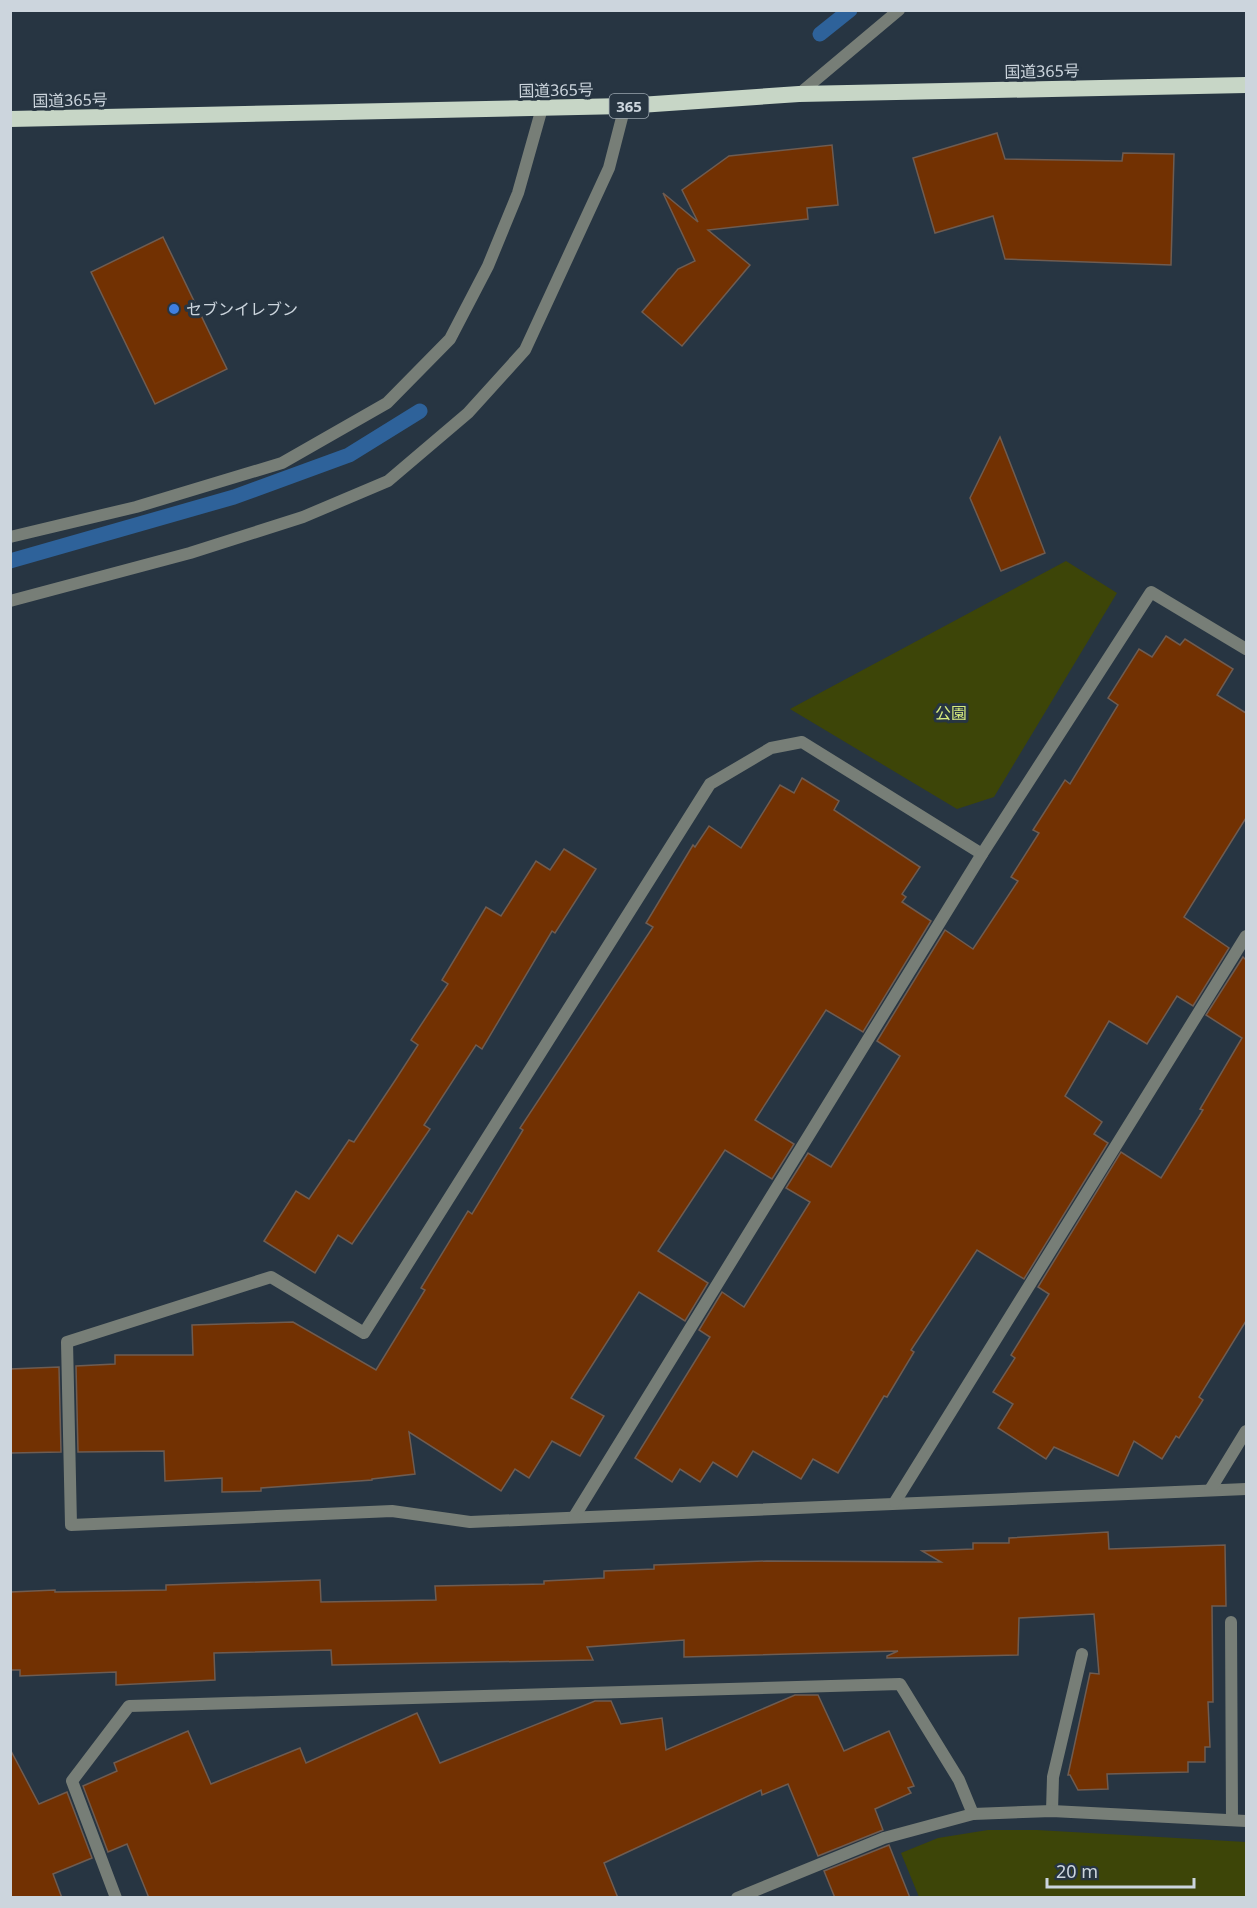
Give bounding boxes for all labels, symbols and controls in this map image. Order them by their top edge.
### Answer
street label: 国道365号 [1004,59,1080,83]
street label: 国道365号 [518,78,594,102]
street label: 国道365号 [32,88,108,112]
road number: 365 [610,94,648,118]
place label: セブンイレブン [186,298,298,320]
marker: セブンイレブン [167,302,181,316]
park label: 公園 [935,702,967,724]
scale bar [1047,1851,1194,1889]
text: 20 m [1056,1859,1098,1883]

